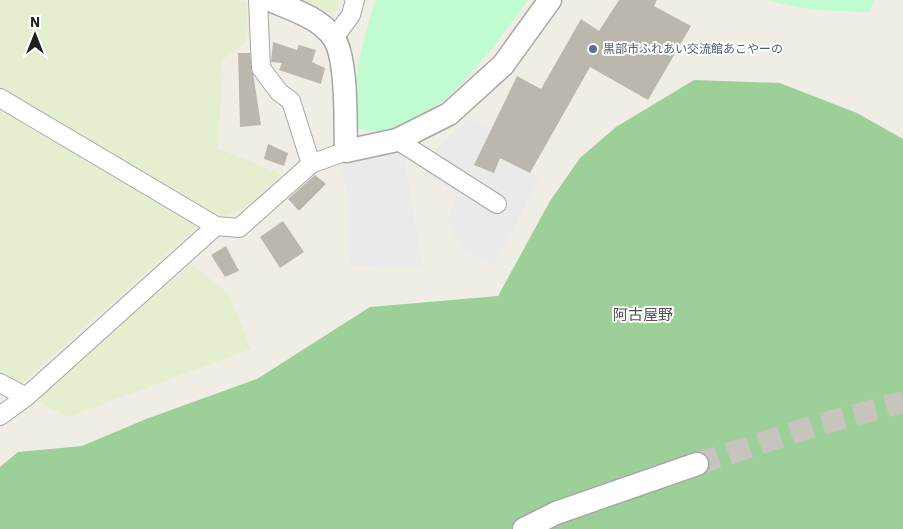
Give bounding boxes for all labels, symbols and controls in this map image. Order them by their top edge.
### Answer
north arrow [10,10,60,60]
text: N [30,13,40,31]
place label: 黒部市ふれあい交流館あこやーの [603,41,783,56]
marker: 黒部市ふれあい交流館あこやーの [587,43,599,55]
district label: 阿古屋野 [613,305,673,324]

